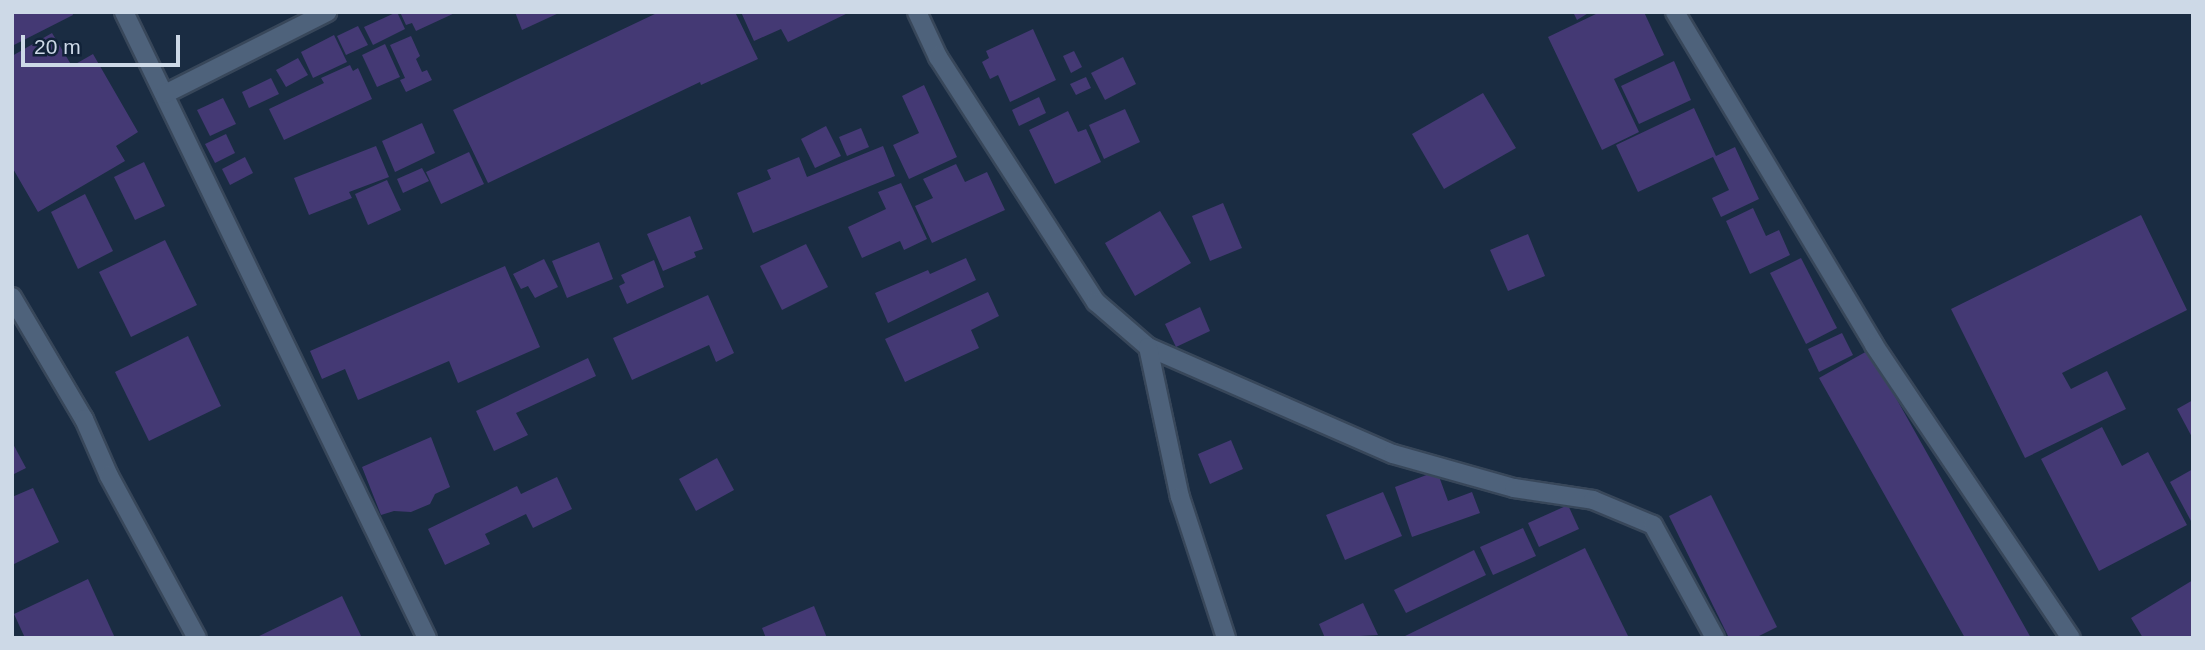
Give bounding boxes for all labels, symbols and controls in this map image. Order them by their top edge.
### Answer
scale bar [24,21,184,65]
text: 20 m [34,35,81,58]

